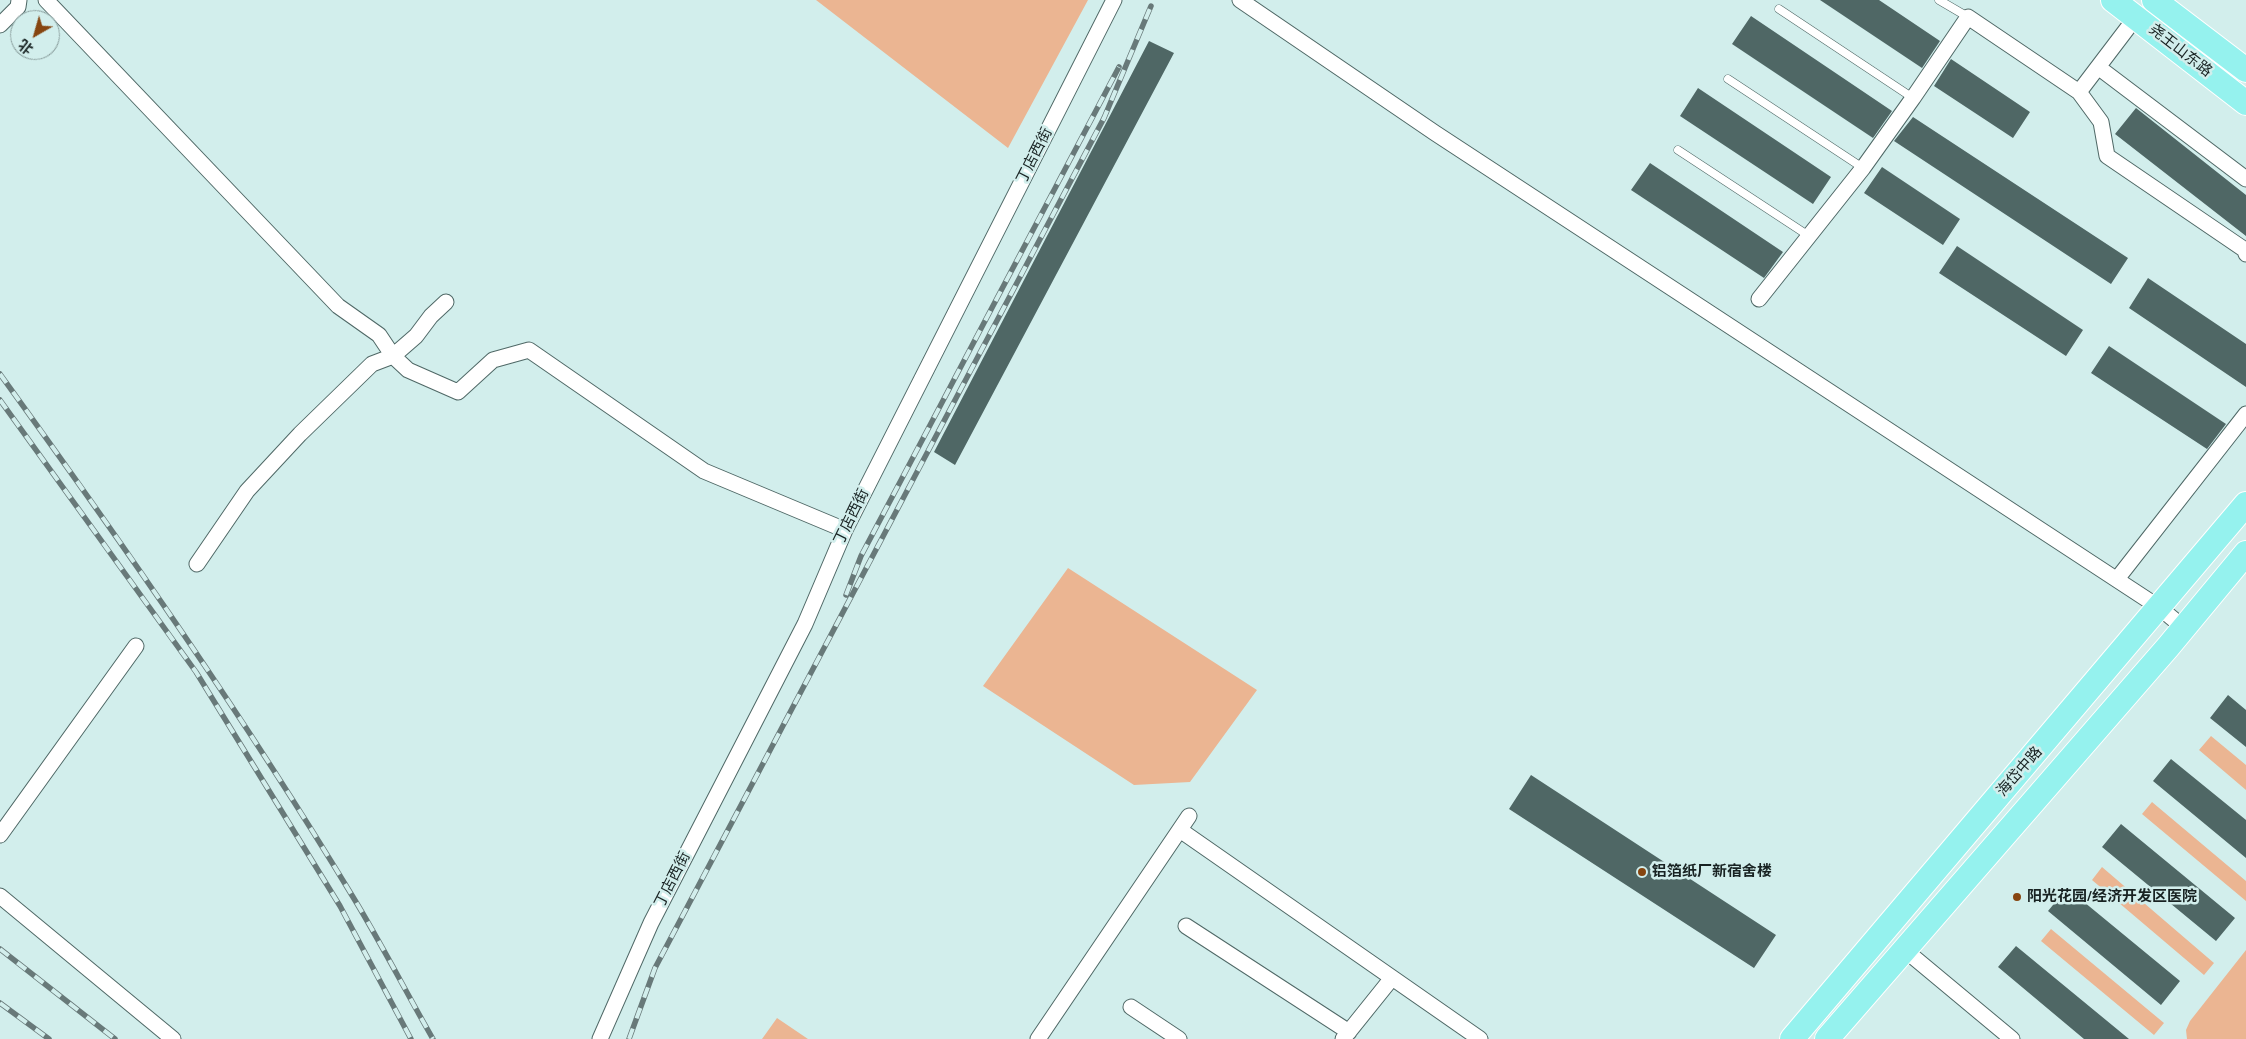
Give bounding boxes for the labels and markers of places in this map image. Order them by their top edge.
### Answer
place label: 铝箔纸厂新宿舍楼 [1652,863,1772,881]
marker: 铝箔纸厂新宿舍楼 [1636,866,1648,878]
place label: 阳光花园/经济开发区医院 [2027,888,2197,906]
marker: 阳光花园/经济开发区医院 [2011,891,2023,903]

